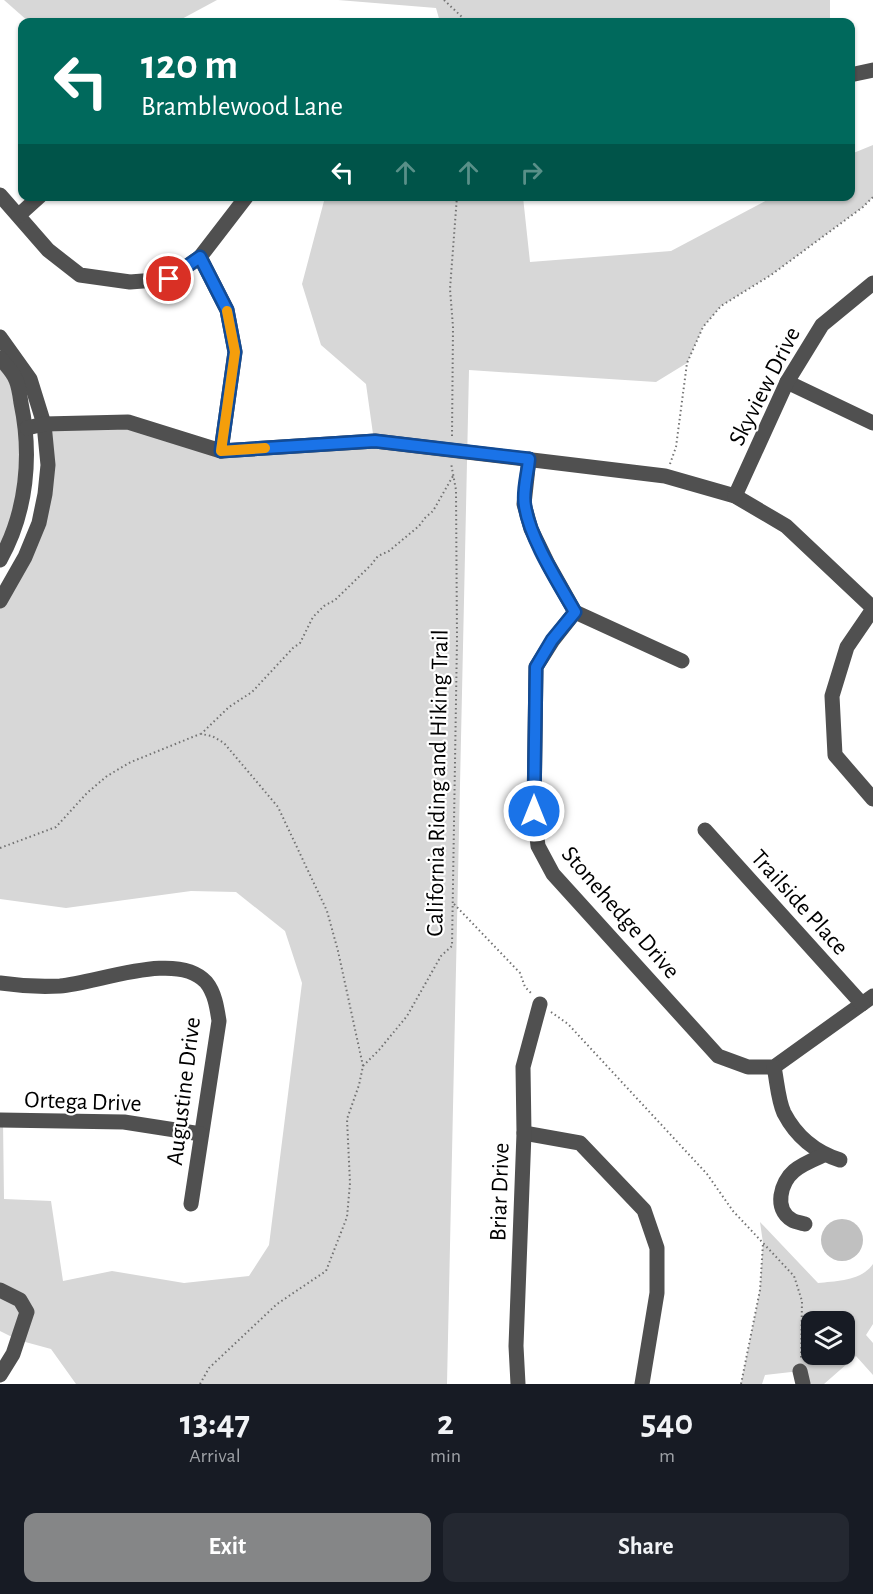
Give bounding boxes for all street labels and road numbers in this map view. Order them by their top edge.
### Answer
street label: Skyview Drive [725,323,805,450]
street label: California Riding and Hiking Trail [423,629,453,937]
street label: Stonehedge Drive [557,842,684,983]
street label: Trailside Place [746,845,852,960]
street label: Augustine Drive [163,1016,205,1167]
street label: Ortega Drive [24,1088,142,1116]
street label: Briar Drive [486,1142,514,1242]

